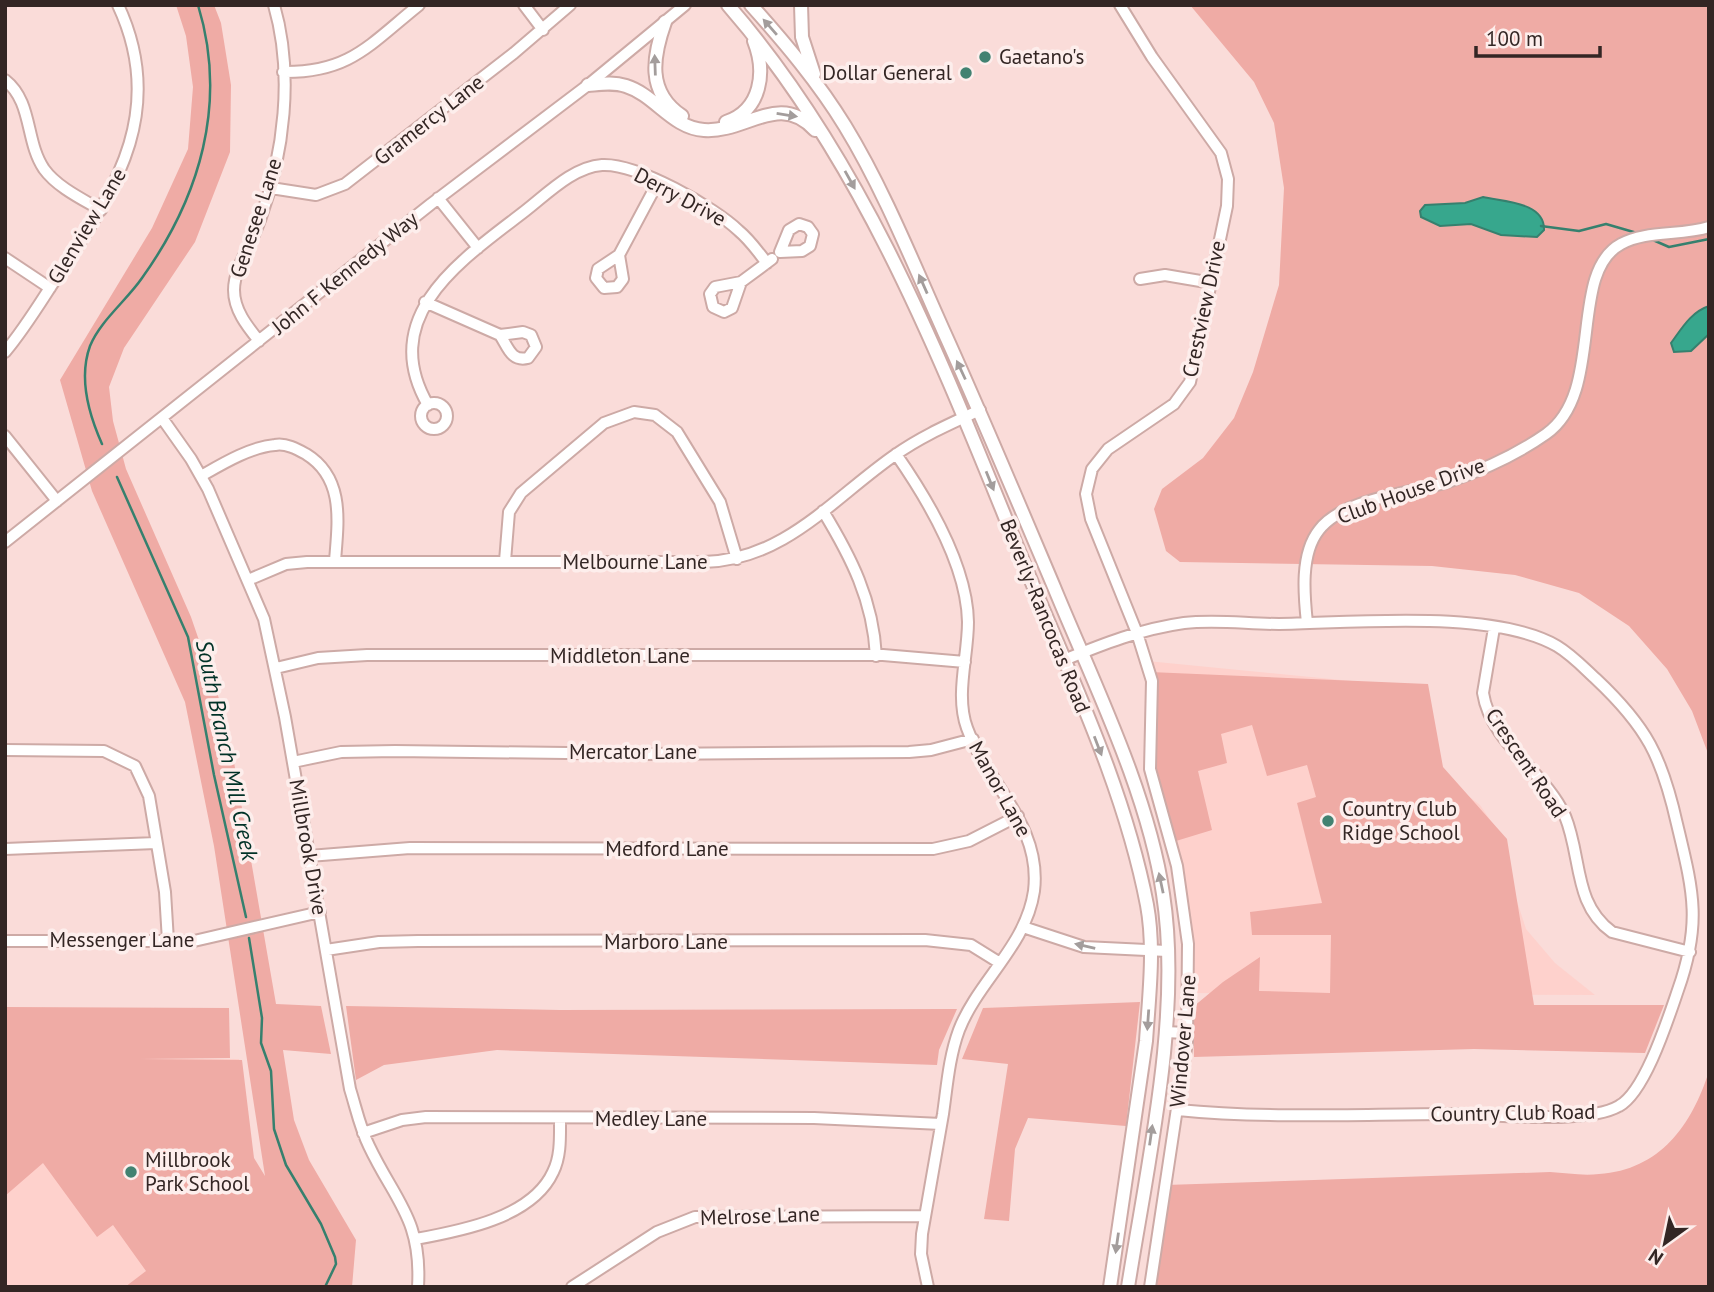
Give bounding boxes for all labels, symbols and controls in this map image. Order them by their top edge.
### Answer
scale bar [1476,14,1600,58]
one-way arrow [762,18,778,36]
text: 100 m [1486,25,1543,52]
place label: Gaetano's [999,43,1084,70]
marker: Gaetano's [977,49,993,65]
one-way arrow [649,54,660,76]
place label: Dollar General [822,59,952,86]
marker: Dollar General [958,65,974,81]
street label: Gramercy Lane [368,68,489,171]
one-way arrow [776,110,798,121]
street label: Genesee Lane [223,155,288,281]
street label: Derry Drive [630,161,731,232]
street label: Glenview Lane [41,163,132,289]
one-way arrow [844,171,856,190]
street label: John F Kennedy Way [265,205,424,341]
street label: Crestview Drive [1176,238,1231,380]
one-way arrow [917,274,929,294]
one-way arrow [956,360,967,380]
street label: Club House Drive [1333,451,1488,530]
one-way arrow [984,471,996,491]
street label: Beverly-Rancocas Road [994,515,1097,717]
street label: Melbourne Lane [562,548,708,575]
water label: South Branch Mill Creek [190,637,265,864]
street label: Middleton Lane [550,642,690,669]
street label: Crescent Road [1480,703,1573,823]
street label: Manor Lane [963,736,1038,841]
one-way arrow [1092,736,1103,757]
street label: Mercator Lane [569,738,697,765]
street label: Millbrook Drive [283,777,334,917]
place label: Country Club Ridge School [1342,795,1460,846]
marker: Country Club Ridge School [1320,813,1336,829]
street label: Medford Lane [605,835,729,862]
one-way arrow [1156,872,1167,894]
street label: Messenger Lane [50,926,194,953]
street label: Marboro Lane [604,928,728,955]
one-way arrow [1074,940,1096,951]
street label: Windover Lane [1163,973,1202,1108]
one-way arrow [1142,1009,1153,1031]
street label: Country Club Road [1430,1098,1596,1127]
street label: Medley Lane [595,1105,707,1132]
one-way arrow [1146,1124,1157,1146]
place label: Millbrook Park School [145,1146,249,1197]
marker: Millbrook Park School [123,1164,139,1180]
street label: Melrose Lane [700,1200,820,1231]
north arrow [1630,1208,1700,1278]
one-way arrow [1111,1232,1122,1254]
text: N [1644,1244,1668,1271]

